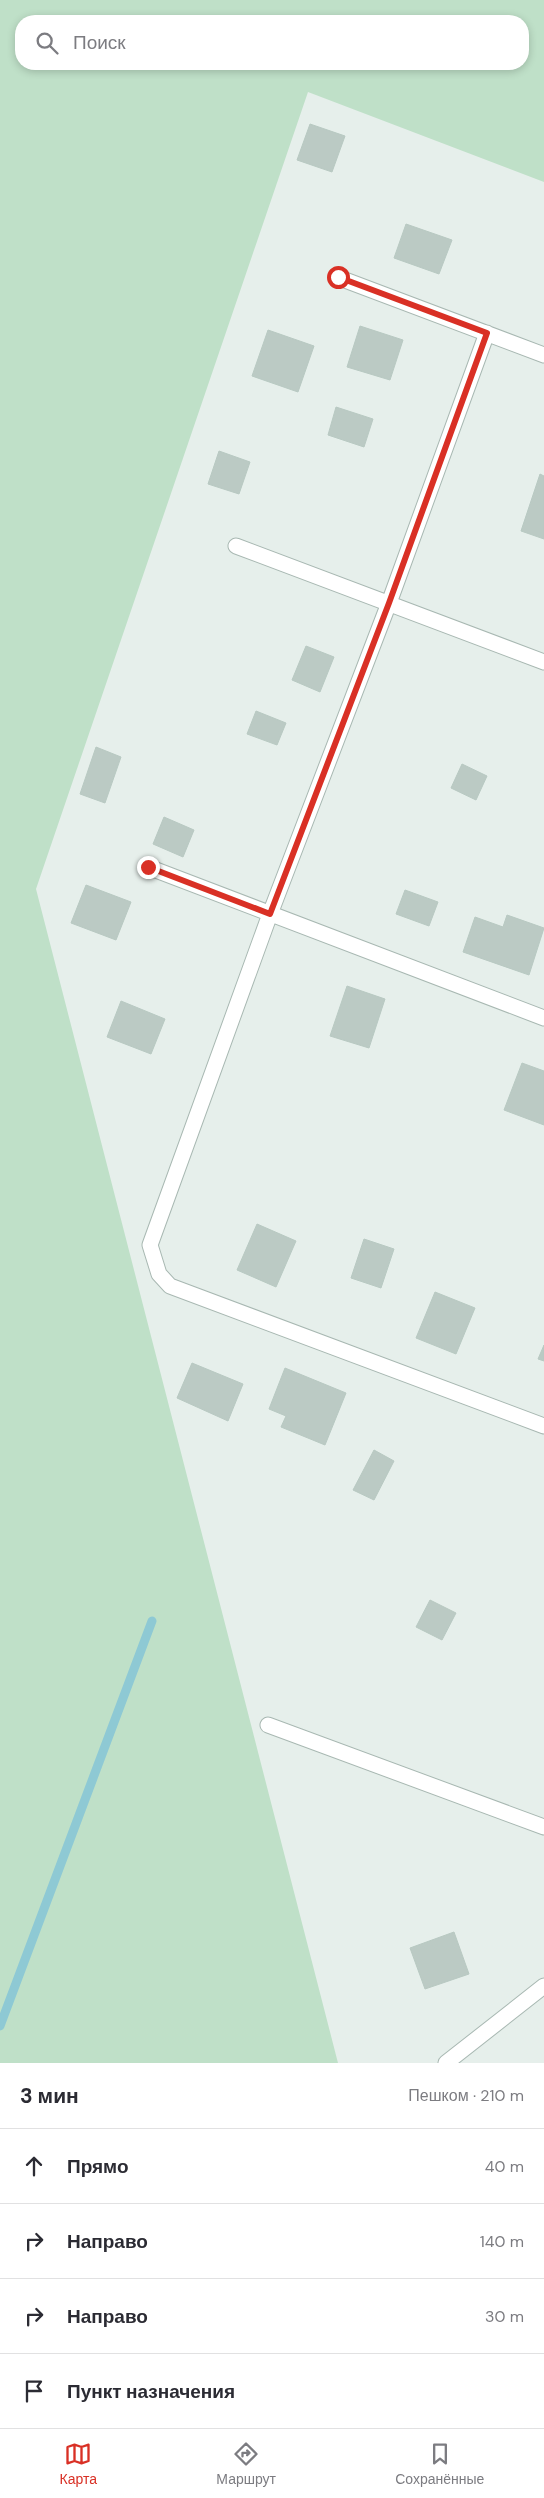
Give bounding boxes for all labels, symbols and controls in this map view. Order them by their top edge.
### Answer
search box [15,15,529,70]
icon: search [33,29,61,57]
text: Поиск [73,30,126,55]
route start [327,266,350,289]
route end [137,856,160,879]
text: 3 мин [20,2082,79,2110]
text: Пешком · 210 m [408,2085,524,2106]
icon: ahead [20,2152,48,2180]
text: Прямо [67,2154,129,2179]
text: 40 m [485,2156,524,2177]
icon: right [20,2227,48,2255]
text: Направо [67,2229,148,2254]
text: 140 m [480,2231,524,2252]
icon: right [20,2302,48,2330]
text: Направо [67,2304,148,2329]
text: 30 m [485,2306,524,2327]
icon: arrive [20,2377,48,2405]
text: Пункт назначения [67,2379,235,2404]
tab: Карта [60,2440,97,2488]
tab: Маршрут [216,2440,276,2488]
tab: Сохранённые [395,2440,484,2488]

